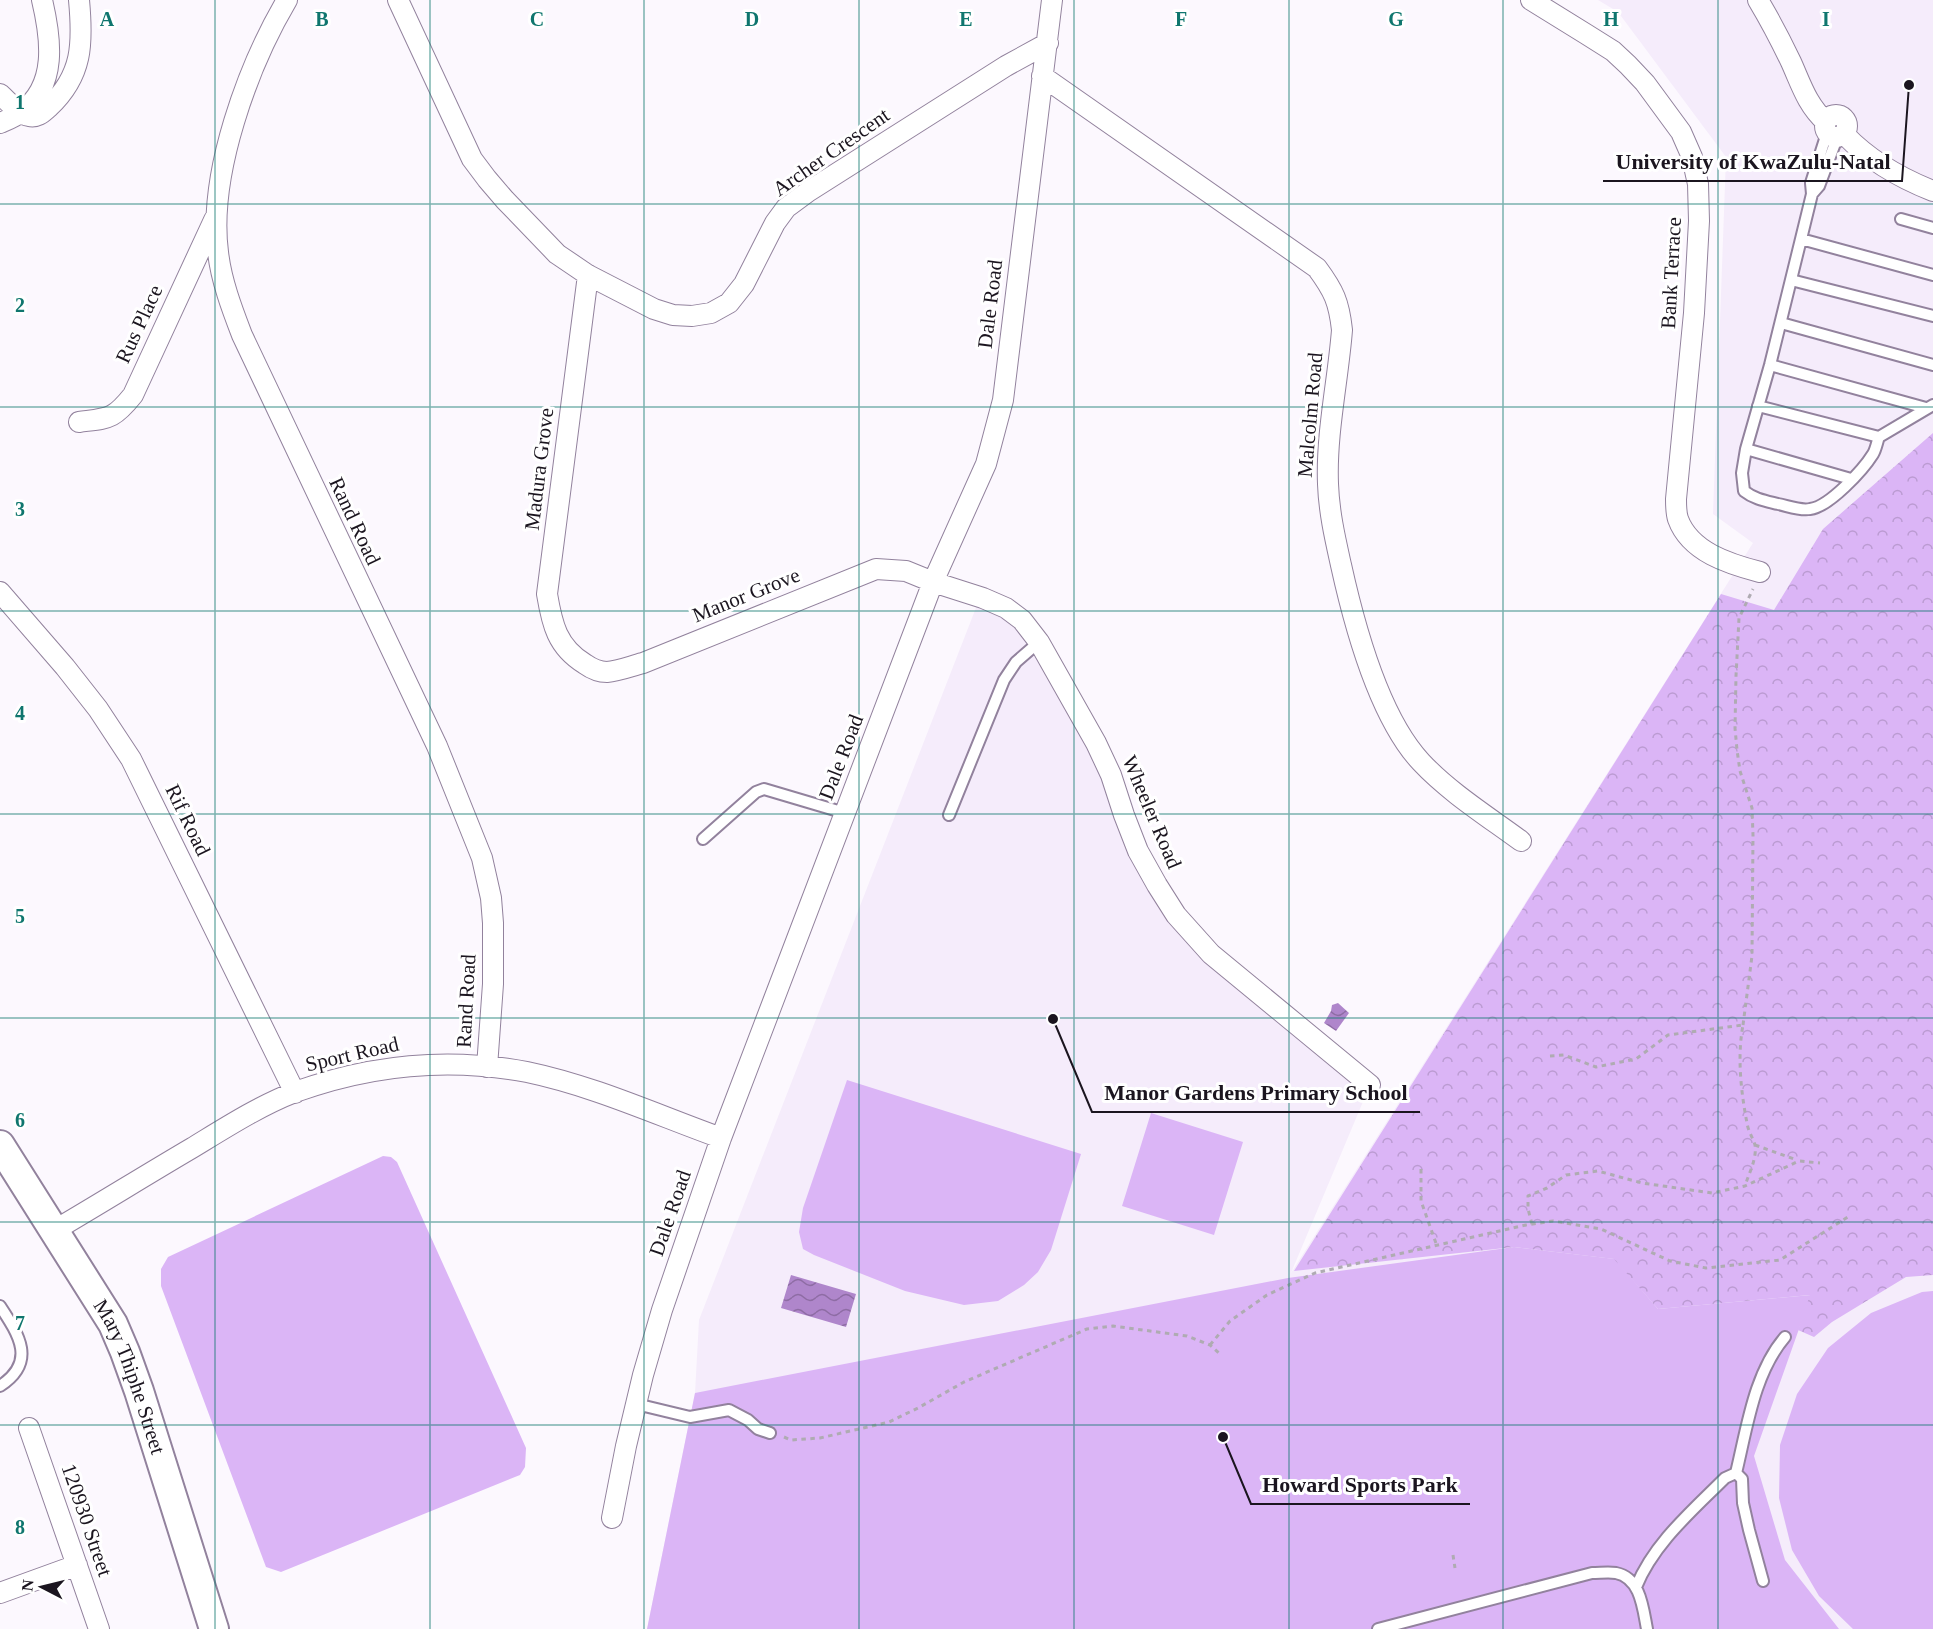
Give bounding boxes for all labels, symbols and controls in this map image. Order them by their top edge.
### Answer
text: A [100,8,115,30]
text: B [315,8,329,30]
text: C [530,8,544,30]
text: D [745,8,759,30]
text: E [959,8,973,30]
text: F [1175,8,1187,30]
text: G [1388,8,1404,30]
text: H [1603,8,1619,30]
text: I [1822,8,1830,30]
text: 1 [15,91,25,113]
street label: Archer Crescent [768,103,894,201]
callout: University of KwaZulu-Natal [1603,141,1902,181]
text: University of KwaZulu-Natal [1616,149,1891,174]
street label: Bank Terrace [1656,217,1686,329]
street label: Dale Road [973,258,1007,350]
street label: Rus Place [110,281,168,367]
text: 2 [15,294,25,316]
street label: Malcolm Road [1293,351,1327,479]
street label: Madura Grove [520,406,558,532]
street label: Rand Road [324,473,386,569]
text: 3 [15,498,25,520]
street label: Manor Grove [689,563,803,627]
text: 4 [15,702,25,724]
street label: Dale Road [814,711,868,803]
street label: Wheeler Road [1117,752,1187,873]
street label: Rif Road [160,780,216,860]
text: 5 [15,905,25,927]
street label: Rand Road [452,953,480,1049]
street label: Sport Road [303,1032,402,1076]
callout: Manor Gardens Primary School [1092,1072,1420,1112]
text: Manor Gardens Primary School [1104,1080,1408,1105]
text: 6 [15,1109,25,1131]
street label: Dale Road [644,1166,696,1259]
street label: Mary Thiphe Street [89,1295,170,1457]
text: 7 [15,1312,25,1334]
street label: 120930 Street [57,1461,117,1579]
callout: Howard Sports Park [1251,1464,1470,1504]
text: Howard Sports Park [1262,1472,1459,1497]
text: 8 [15,1516,25,1538]
north arrow [12,1557,72,1617]
text: N [18,1578,37,1592]

